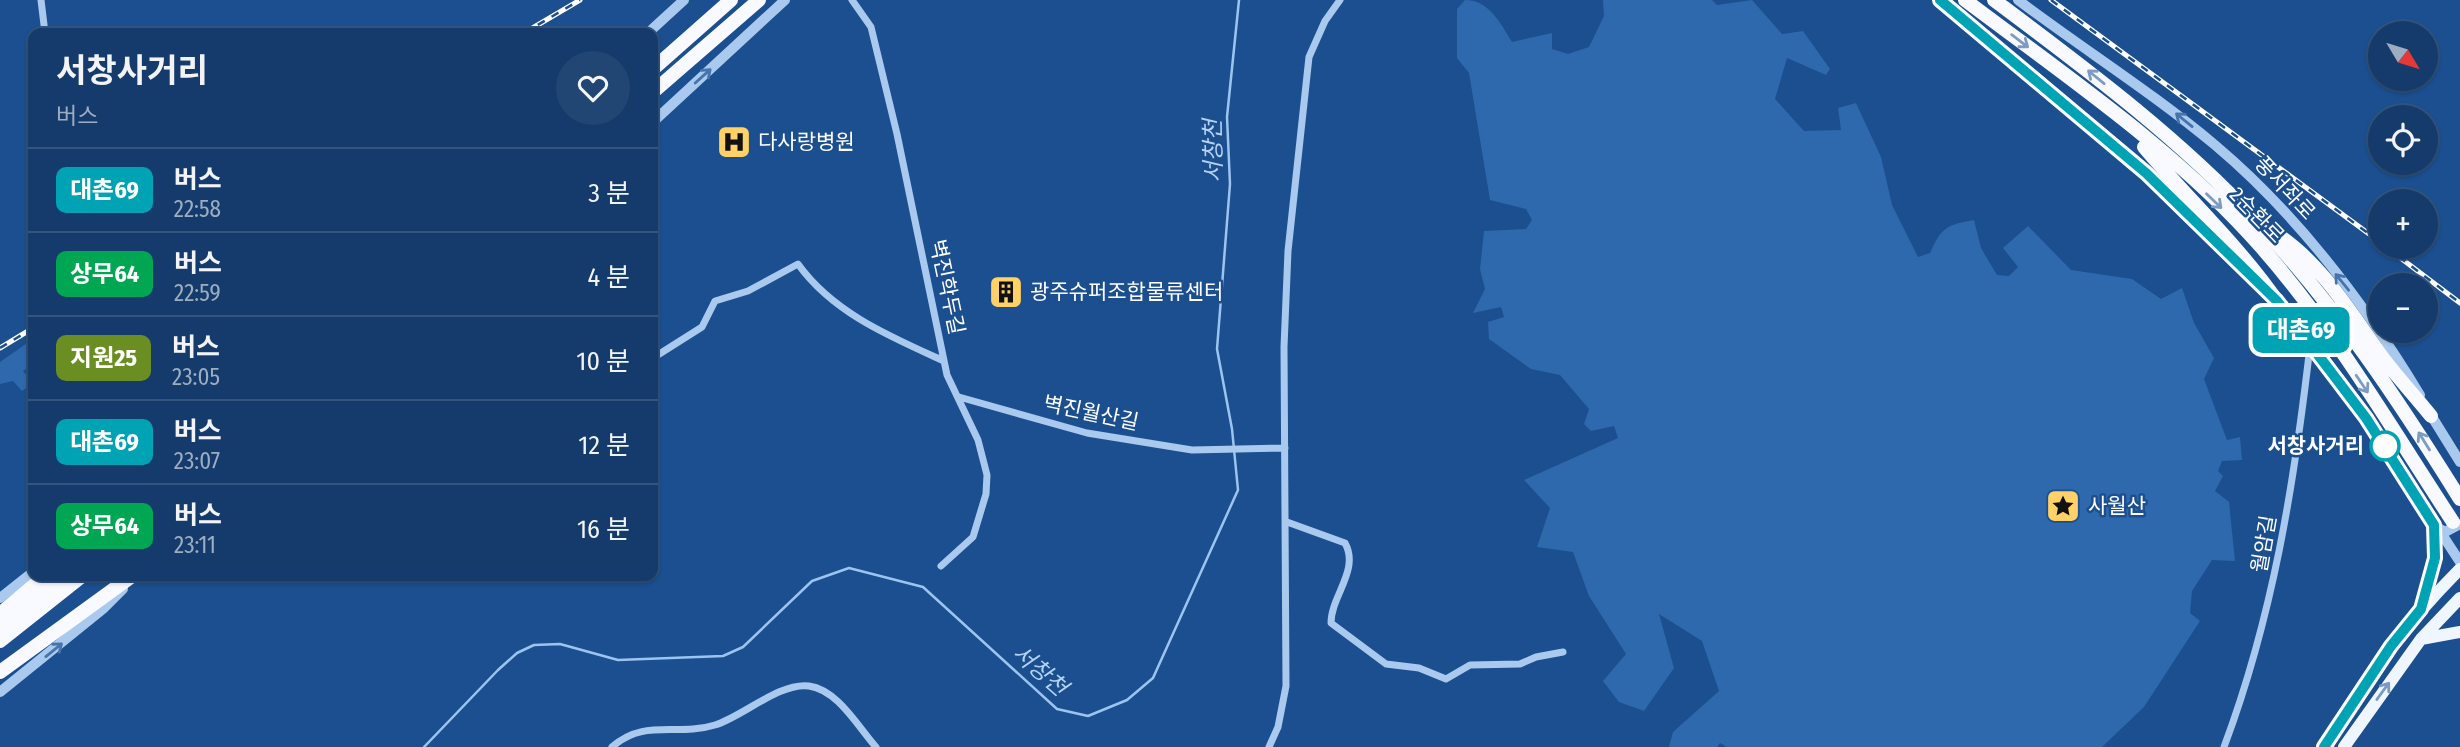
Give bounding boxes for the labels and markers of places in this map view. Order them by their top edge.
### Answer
hospital icon: 다사랑병원 [715,123,753,161]
place label: 다사랑병원 [758,129,855,155]
building icon: 광주슈퍼조합물류센터 [987,273,1025,311]
place label: 광주슈퍼조합물류센터 [1030,279,1223,305]
marker: 서창사거리 [2370,431,2400,461]
place label: 서창사거리 [2267,433,2364,459]
place icon: 사월산 [2044,487,2082,525]
place label: 사월산 [2088,493,2146,519]

